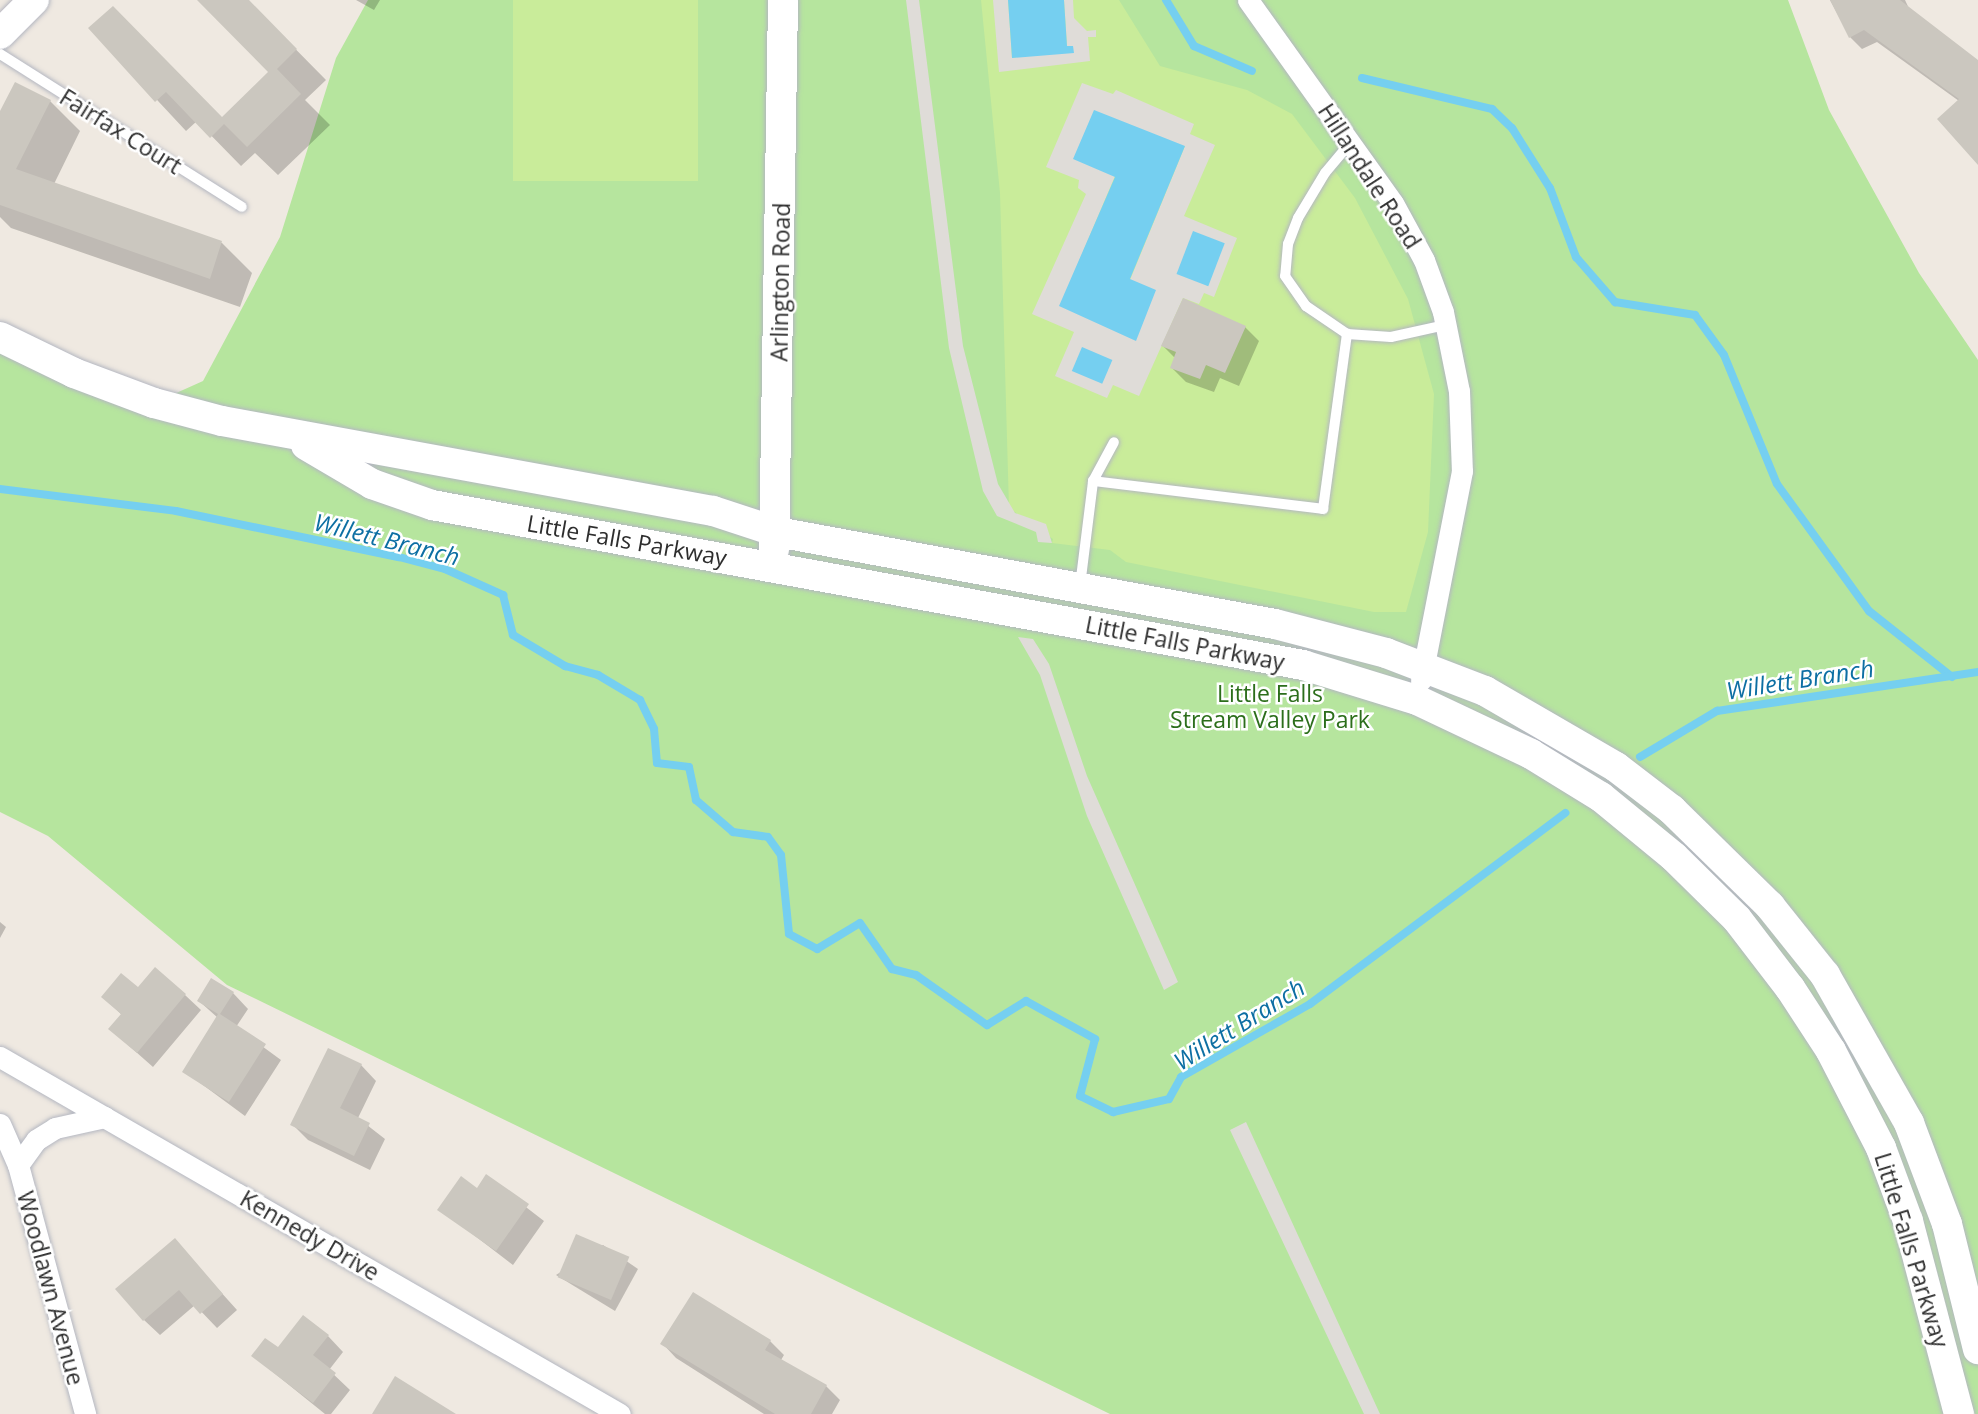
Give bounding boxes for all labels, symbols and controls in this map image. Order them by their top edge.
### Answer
street label: Fairfax Court [55,83,187,179]
street label: Hillandale Road [1313,98,1427,254]
street label: Arlington Road [765,202,795,362]
water label: Willett Branch [311,507,463,571]
street label: Little Falls Parkway [525,509,729,571]
street label: Little Falls Parkway [1083,610,1287,676]
water label: Willett Branch [1724,653,1876,705]
park label: Little Falls Stream Valley Park [1170,679,1370,733]
water label: Willett Branch [1168,972,1310,1076]
street label: Little Falls Parkway [1869,1149,1955,1351]
street label: Kennedy Drive [236,1184,384,1286]
street label: Woodlawn Avenue [12,1188,90,1388]

